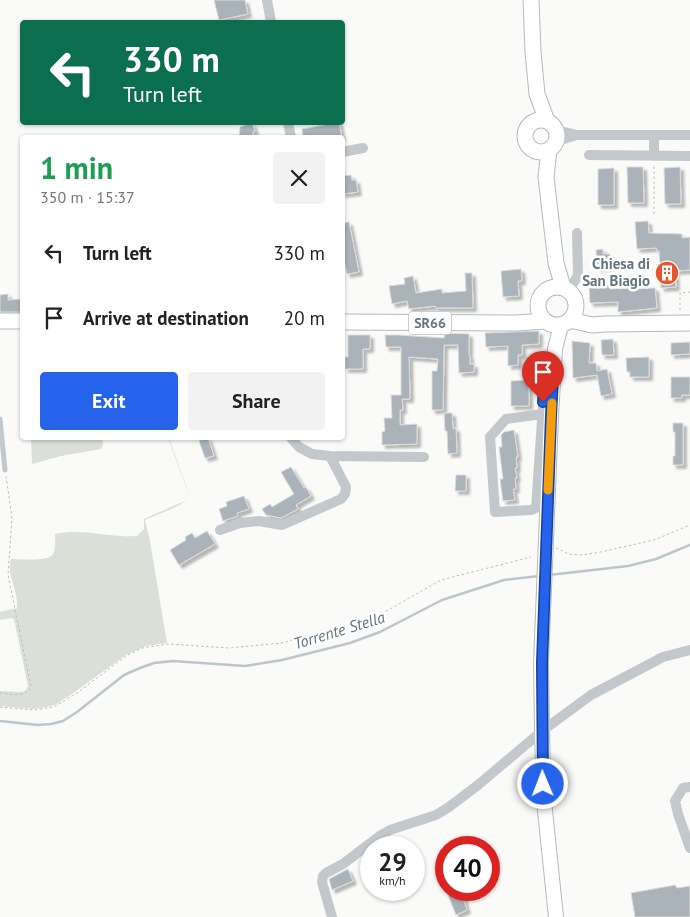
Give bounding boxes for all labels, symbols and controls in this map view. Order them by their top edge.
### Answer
text: 330 m [123,36,220,82]
icon: left [40,40,105,105]
text: Turn left [123,80,202,108]
text: 1 min [40,148,113,187]
button: close [273,152,325,204]
text: 350 m · 15:37 [40,187,135,207]
icon: left [40,239,68,267]
text: Turn left [83,241,152,265]
text: 330 m [273,241,325,265]
place label: Chiesa di San Biagio [582,254,650,290]
building icon: Chiesa di San Biagio [654,260,680,286]
icon: arrive [40,304,68,332]
text: Arrive at destination [83,306,249,330]
text: 20 m [284,306,325,330]
road number: SR66 [409,312,451,334]
pin [522,351,564,402]
icon: arrive [529,358,557,386]
button: Exit [40,372,178,430]
button: Share [188,372,325,430]
water label: Torrente Stella [291,607,387,653]
position arrow [516,757,568,809]
speed limit sign: 40 [435,836,500,901]
text: 29 [378,846,407,878]
text: km/h [379,873,406,888]

